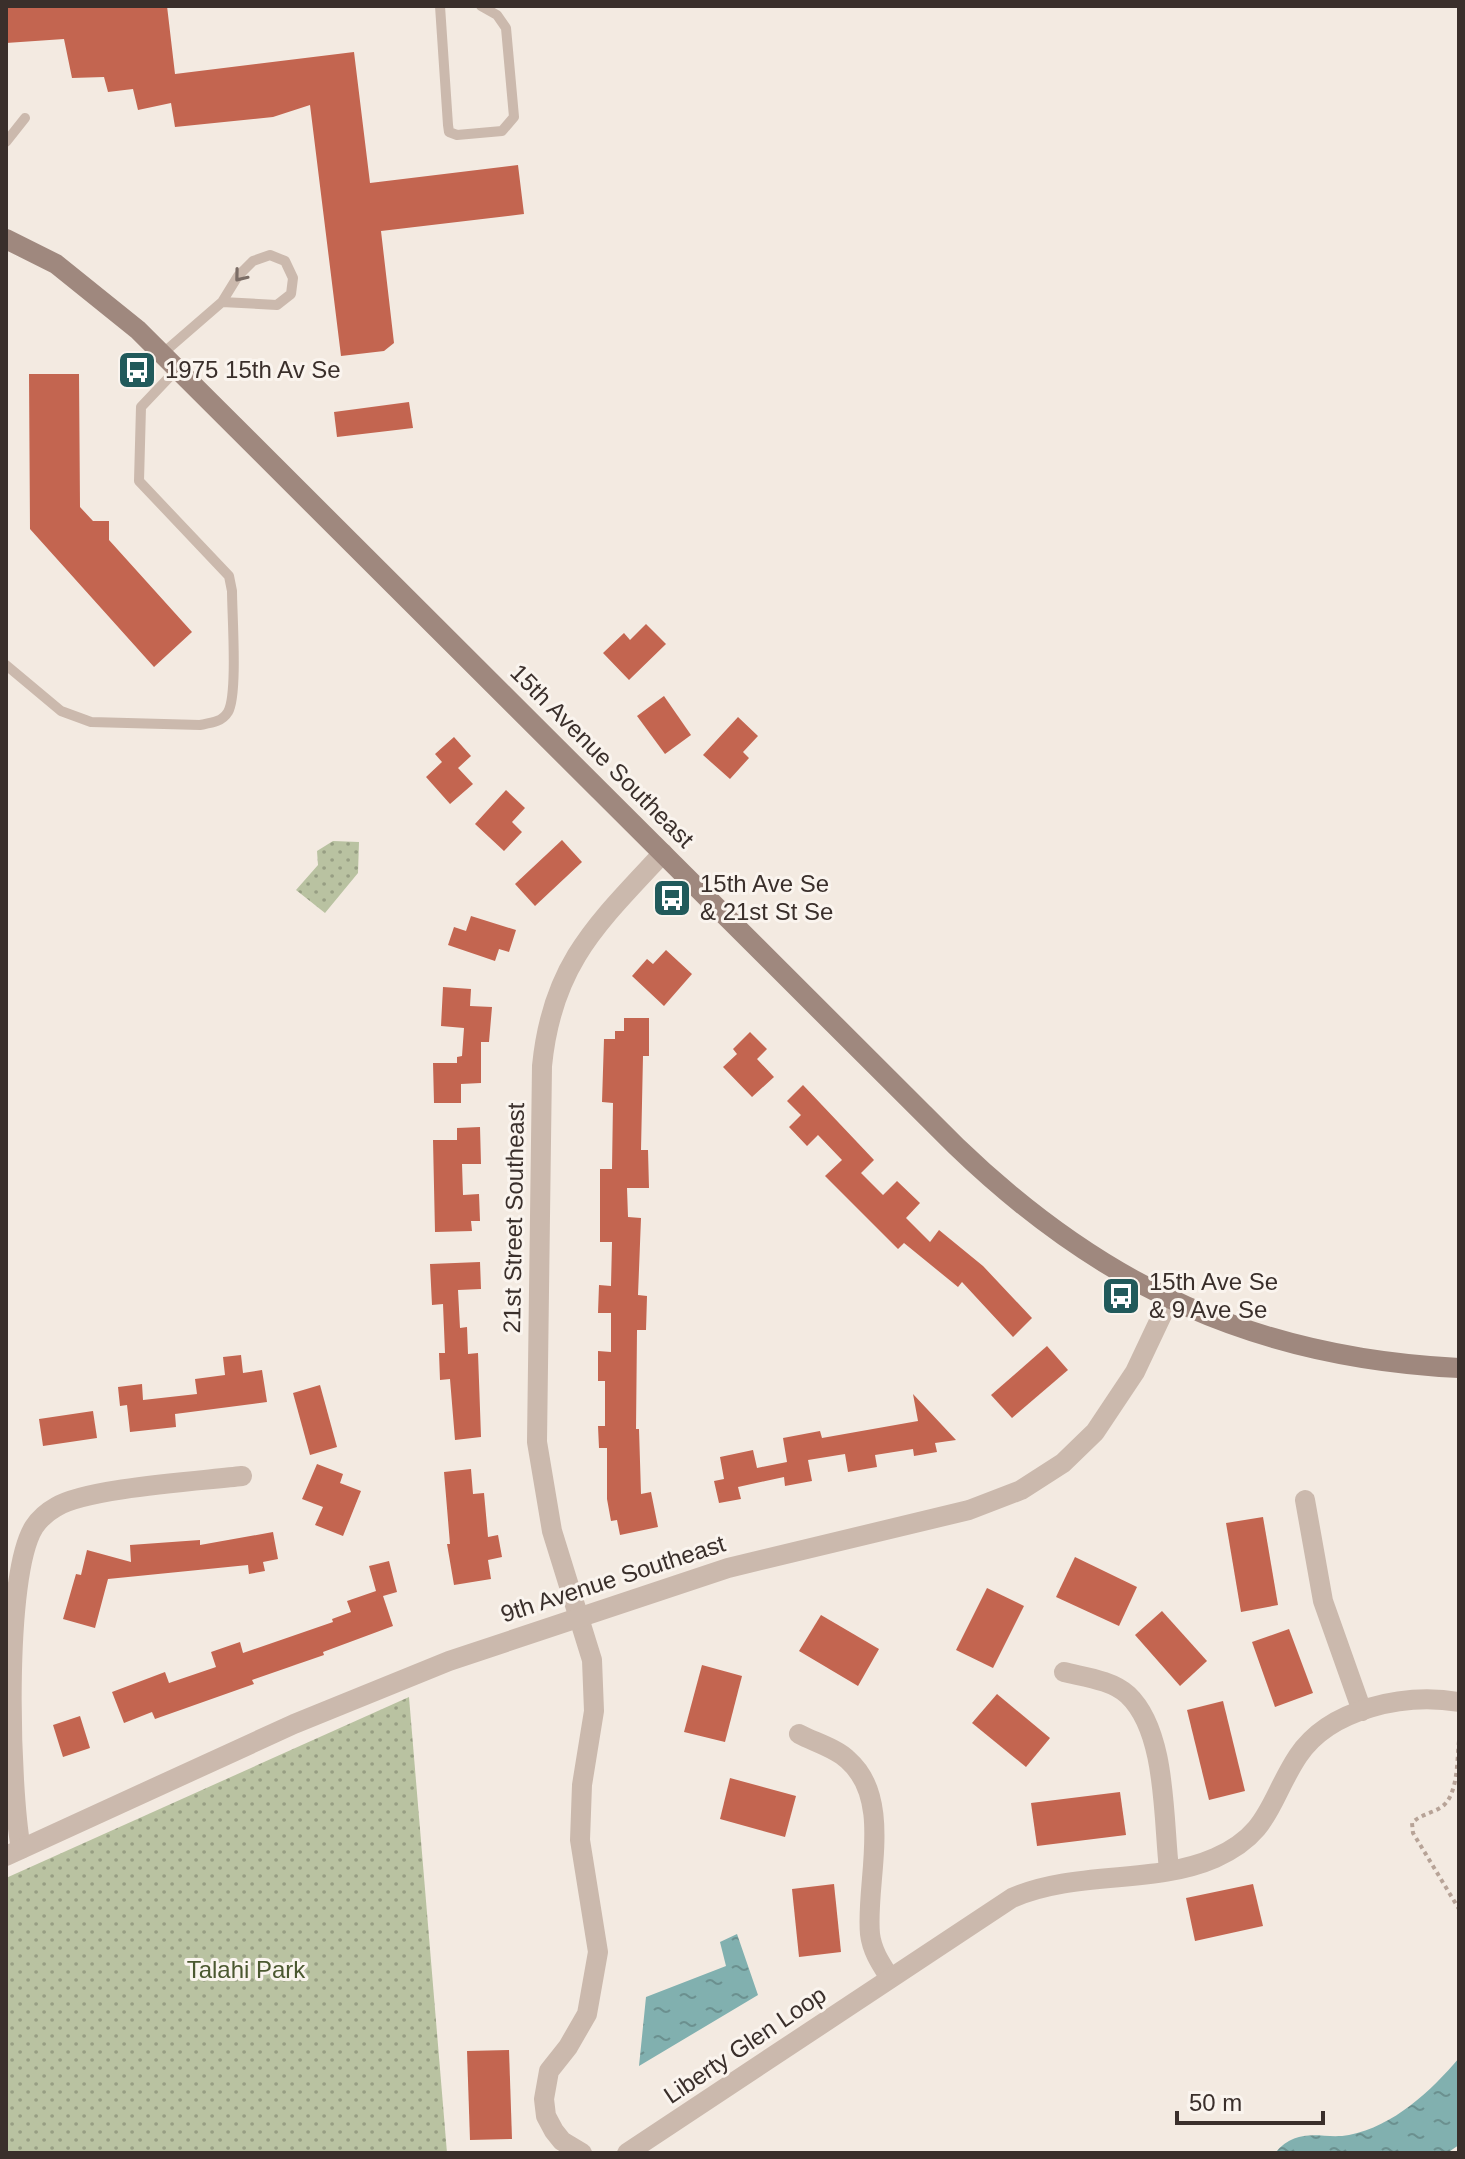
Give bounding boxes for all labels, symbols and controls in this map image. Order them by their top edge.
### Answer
one-way arrow [235,267,250,281]
bus stop icon: 1975 15th Av Se [116,349,158,391]
place label: 1975 15th Av Se [165,356,341,383]
street label: 15th Avenue Southeast [505,658,700,853]
place label: 15th Ave Se & 21st St Se [700,870,833,925]
bus stop icon: 15th Ave Se & 21st St Se [651,877,693,919]
street label: 21st Street Southeast [498,1102,529,1334]
place label: 15th Ave Se & 9 Ave Se [1149,1268,1278,1323]
bus stop icon: 15th Ave Se & 9 Ave Se [1100,1275,1142,1317]
street label: 9th Avenue Southeast [497,1529,729,1628]
park label: Talahi Park [187,1956,306,1983]
street label: Liberty Glen Loop [659,1980,831,2109]
scale bar [1177,2075,1323,2125]
text: 50 m [1189,2089,1242,2116]

